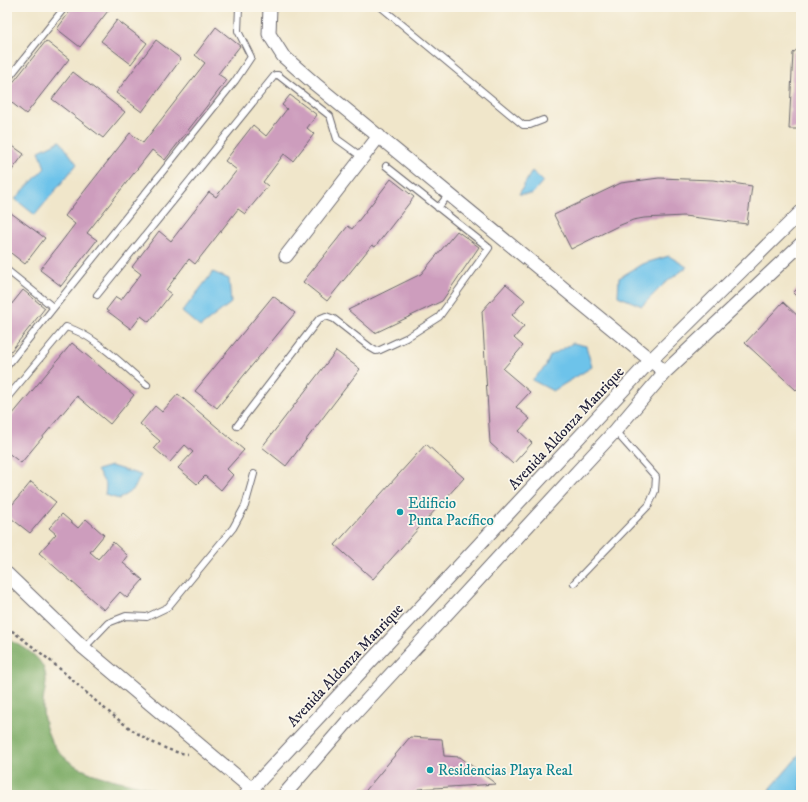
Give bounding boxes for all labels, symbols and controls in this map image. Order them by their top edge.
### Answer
street label: Avenida Aldonza Manrique [504,363,628,494]
place label: Edificio Punta Pacífico [408,494,494,530]
marker: Edificio Punta Pacífico [395,507,405,517]
street label: Avenida Aldonza Manrique [283,600,407,731]
place label: Residencias Playa Real [438,761,573,780]
marker: Residencias Playa Real [425,765,435,775]

